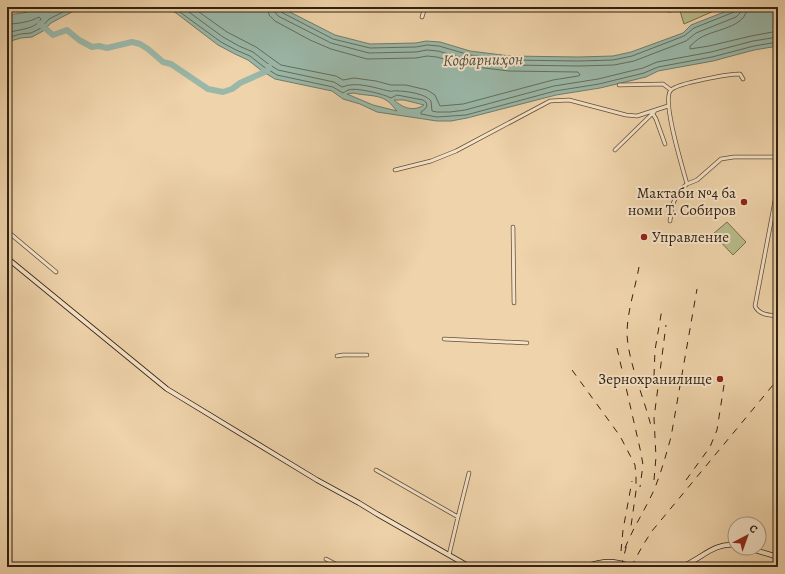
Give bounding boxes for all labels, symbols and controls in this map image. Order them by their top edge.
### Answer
water label: Кофарниҳон [443,48,523,72]
place label: Мактаби №4 ба номи Т. Собиров [628,183,736,220]
marker: Мактаби №4 ба номи Т. Собиров [739,197,749,207]
place label: Управление [652,227,729,247]
marker: Управление [639,232,649,242]
place label: Зернохранилище [598,369,712,389]
marker: Зернохранилище [715,374,725,384]
north arrow [727,516,767,556]
text: С [746,521,761,537]

